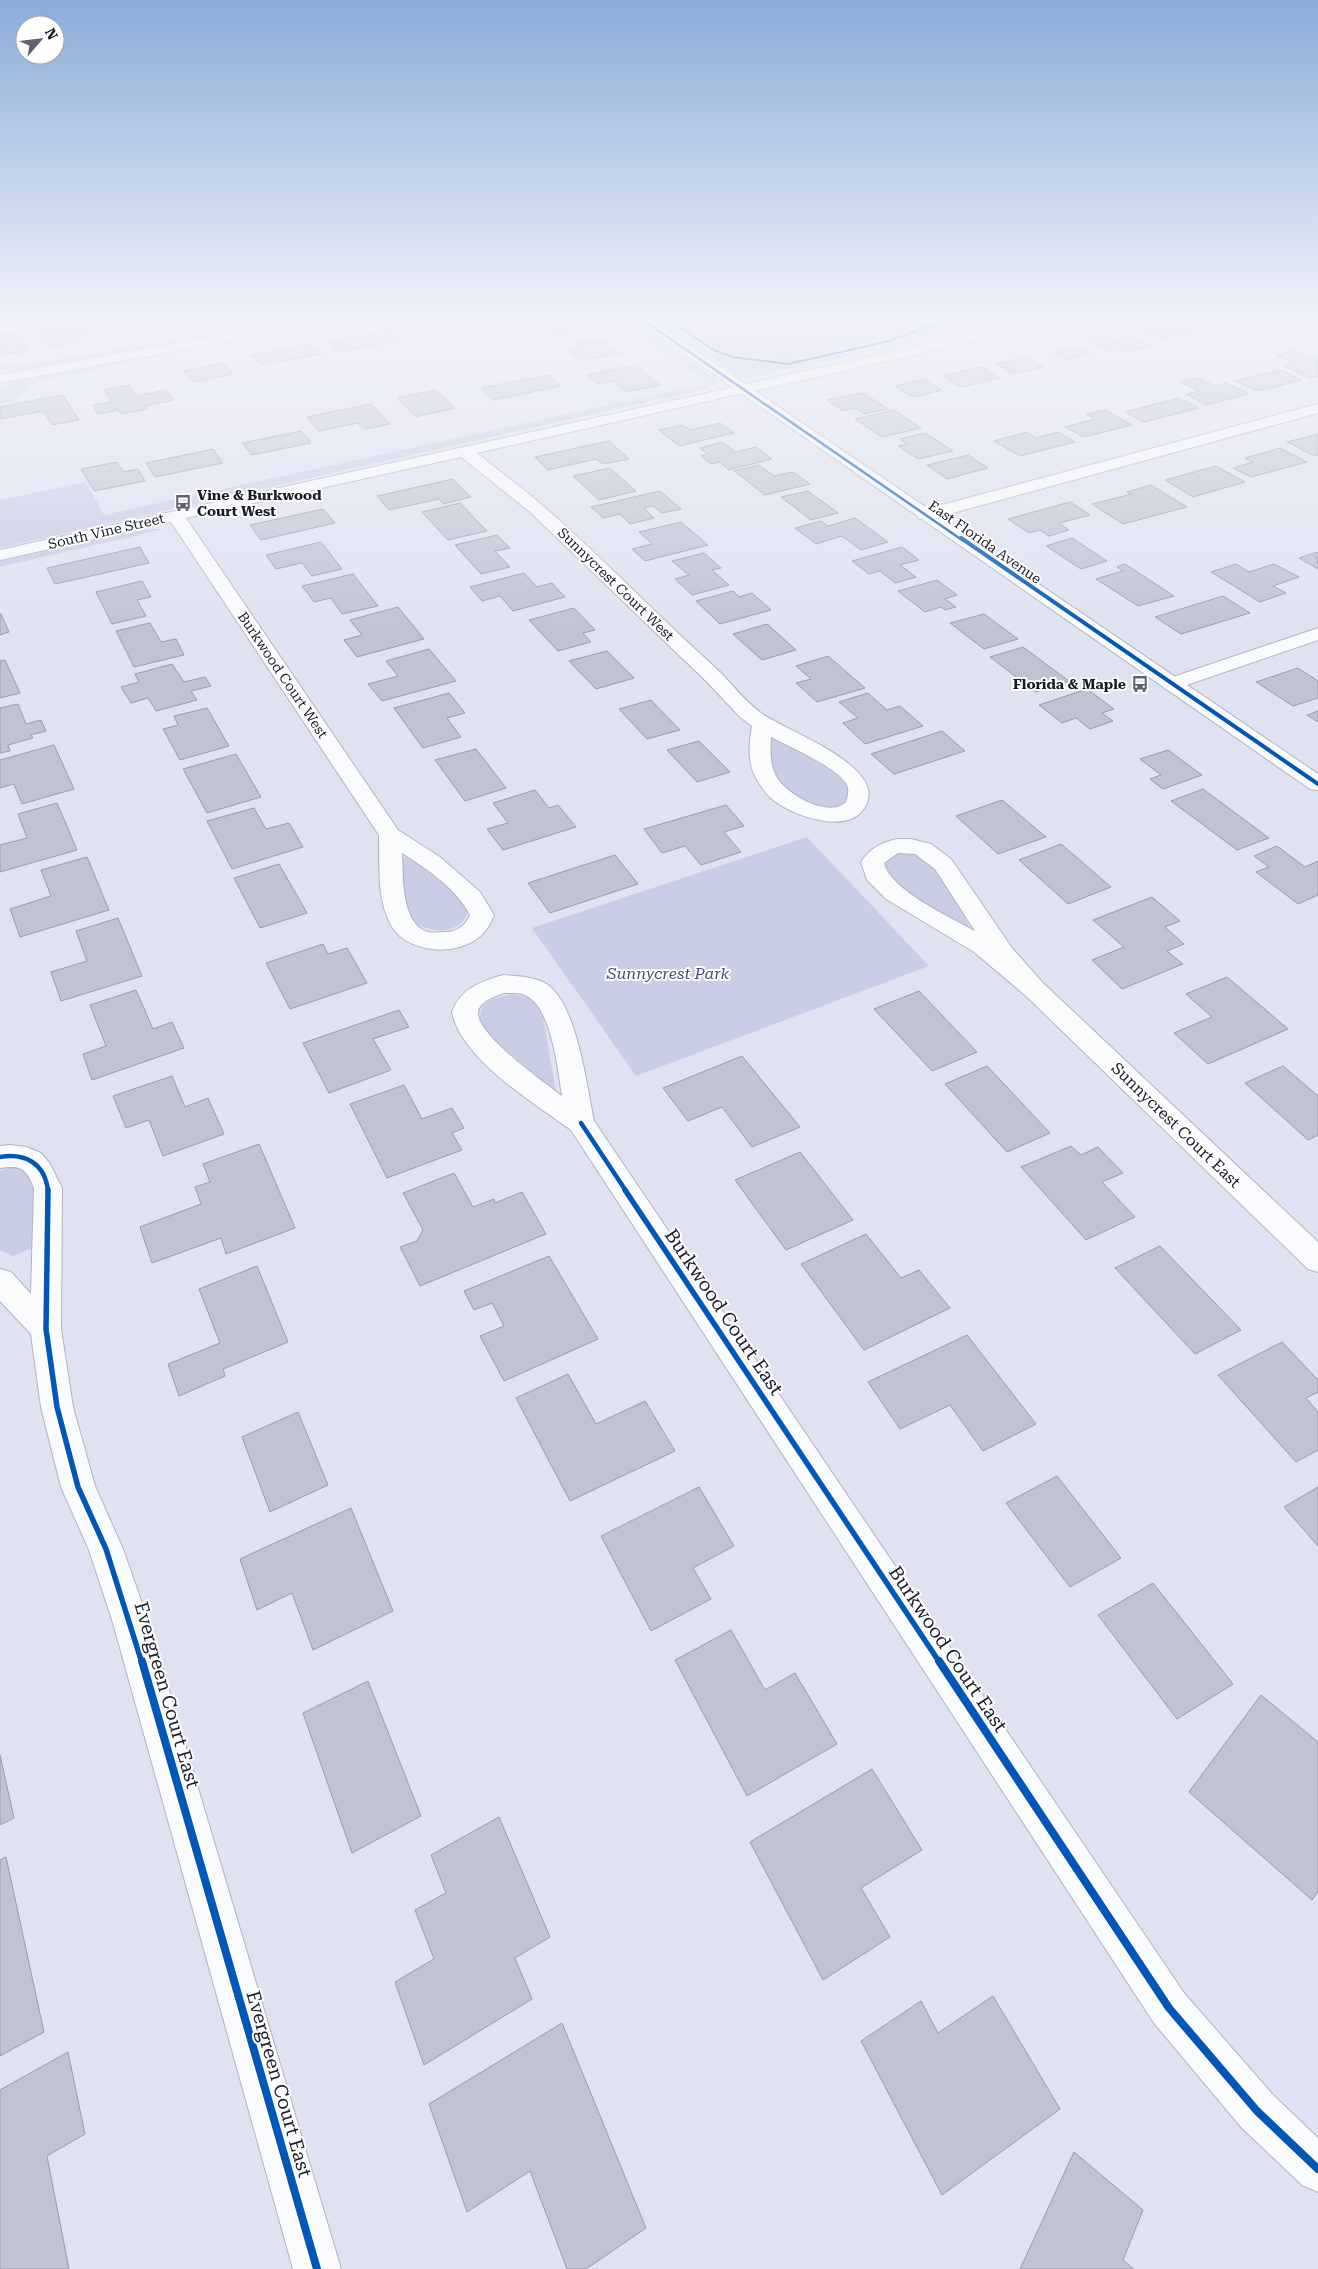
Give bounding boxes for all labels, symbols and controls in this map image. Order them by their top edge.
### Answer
north arrow [15,15,65,65]
text: N [42,25,61,43]
place label: Vine & Burkwood Court West [197,487,322,519]
bus stop icon: Vine & Burkwood Court West [173,493,193,513]
street label: East Florida Avenue [926,497,1045,587]
street label: South Vine Street [46,510,166,552]
street label: Sunnycrest Court West [555,524,677,644]
street label: Burkwood Court West [235,609,331,741]
bus stop icon: Florida & Maple [1130,674,1150,694]
place label: Florida & Maple [1013,676,1126,692]
park label: Sunnycrest Park [606,964,730,983]
street label: Sunnycrest Court East [1107,1058,1245,1192]
street label: Burkwood Court East [660,1224,788,1400]
street label: Burkwood Court East [884,1561,1012,1737]
street label: Evergreen Court East [129,1599,205,1791]
street label: Evergreen Court East [241,1988,317,2180]

